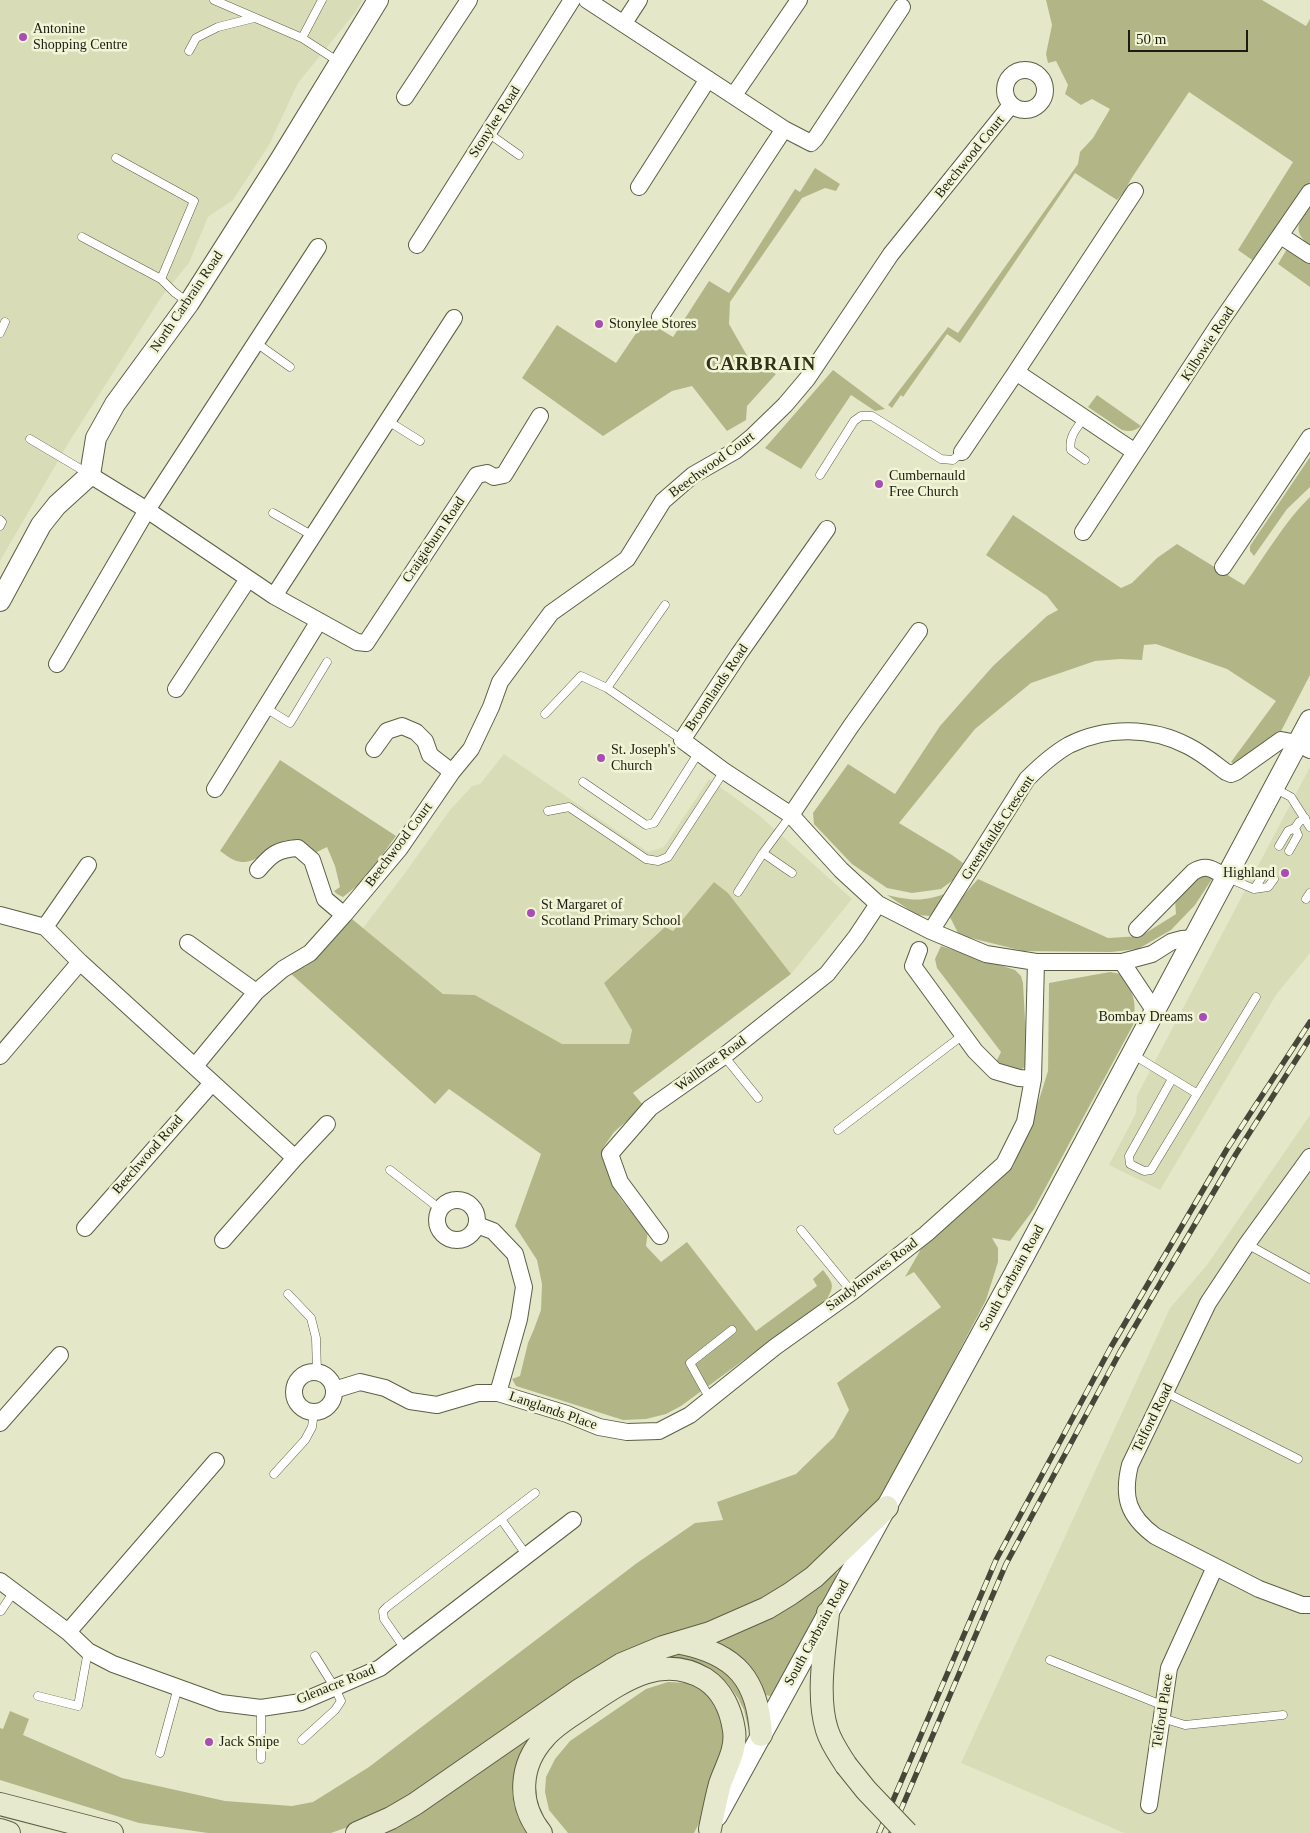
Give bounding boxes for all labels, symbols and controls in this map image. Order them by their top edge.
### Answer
scale bar [1130,20,1250,52]
place label: Antonine Shopping Centre [33,21,127,54]
marker: Antonine Shopping Centre [17,31,29,43]
text: 50 m [1136,31,1166,47]
street label: Stonylee Road [466,83,524,161]
street label: Beechwood Court [932,112,1008,202]
street label: North Carbrain Road [147,248,227,356]
street label: Kilbowie Road [1178,304,1238,384]
place label: Stonylee Stores [609,316,696,332]
marker: Stonylee Stores [593,318,605,330]
district label: CARBRAIN [705,354,817,376]
street label: Beechwood Court [666,428,758,502]
place label: Cumbernauld Free Church [889,468,965,501]
marker: Cumbernauld Free Church [873,478,885,490]
street label: Craigieburn Road [399,494,469,586]
street label: Broomlands Road [682,641,752,735]
place label: St. Joseph's Church [611,742,676,774]
marker: St. Joseph's Church [595,752,607,764]
street label: Greenfaulds Crescent [958,773,1038,883]
street label: Beechwood Court [362,799,436,891]
place label: Highland [1223,865,1275,881]
marker: Highland [1279,867,1291,879]
place label: St Margaret of Scotland Primary School [541,897,681,930]
marker: St Margaret of Scotland Primary School [525,907,537,919]
place label: Bombay Dreams [1099,1009,1193,1025]
marker: Bombay Dreams [1197,1011,1209,1023]
street label: Wallbrae Road [672,1033,750,1095]
street label: Beechwood Road [109,1112,187,1198]
street label: South Carbrain Road [976,1222,1048,1334]
street label: Sandyknowes Road [823,1235,921,1315]
street label: Telford Road [1129,1381,1177,1455]
street label: Langlands Place [507,1388,599,1434]
street label: South Carbrain Road [781,1577,853,1689]
street label: Glenacre Road [294,1662,378,1708]
street label: Telford Place [1149,1673,1177,1749]
place label: Jack Snipe [219,1734,279,1750]
marker: Jack Snipe [203,1736,215,1748]

